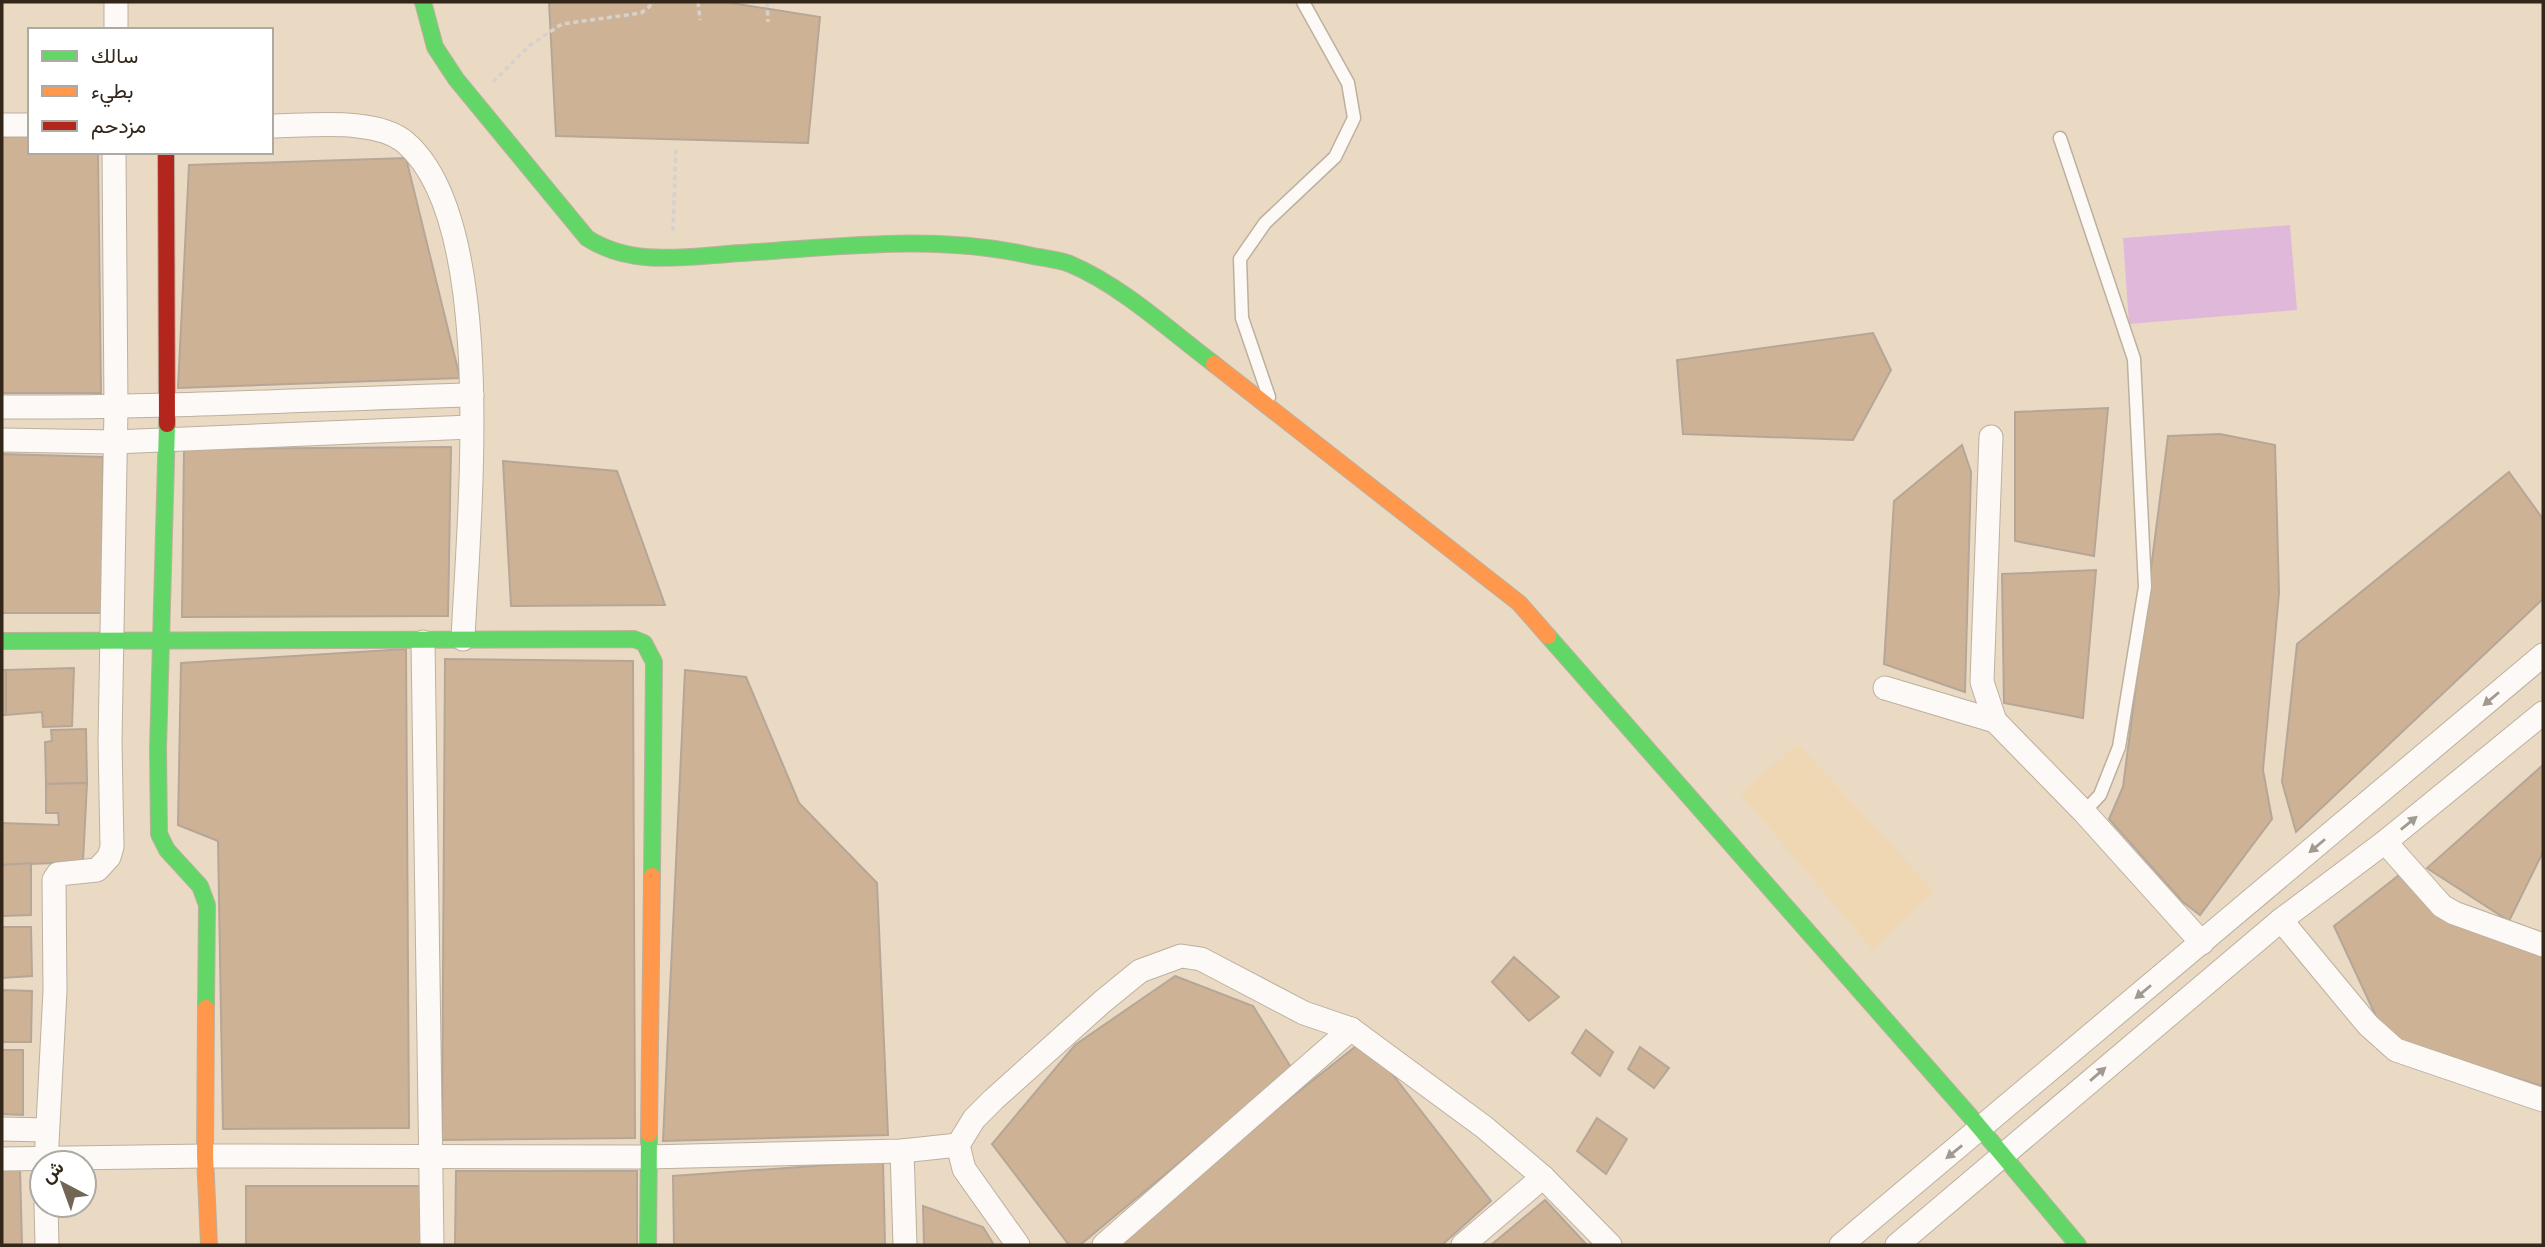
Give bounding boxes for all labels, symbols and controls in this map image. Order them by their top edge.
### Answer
legend [28,28,273,154]
text: سالك [91,41,138,69]
text: بطيء [91,76,134,108]
text: مزدحم [91,111,146,140]
one-way arrow [2482,691,2500,707]
one-way arrow [2400,816,2417,831]
one-way arrow [2309,838,2326,853]
one-way arrow [2134,984,2152,1000]
one-way arrow [2090,1067,2107,1082]
one-way arrow [1945,1144,1962,1159]
north arrow [28,1149,98,1219]
text: ش [35,1155,68,1188]

